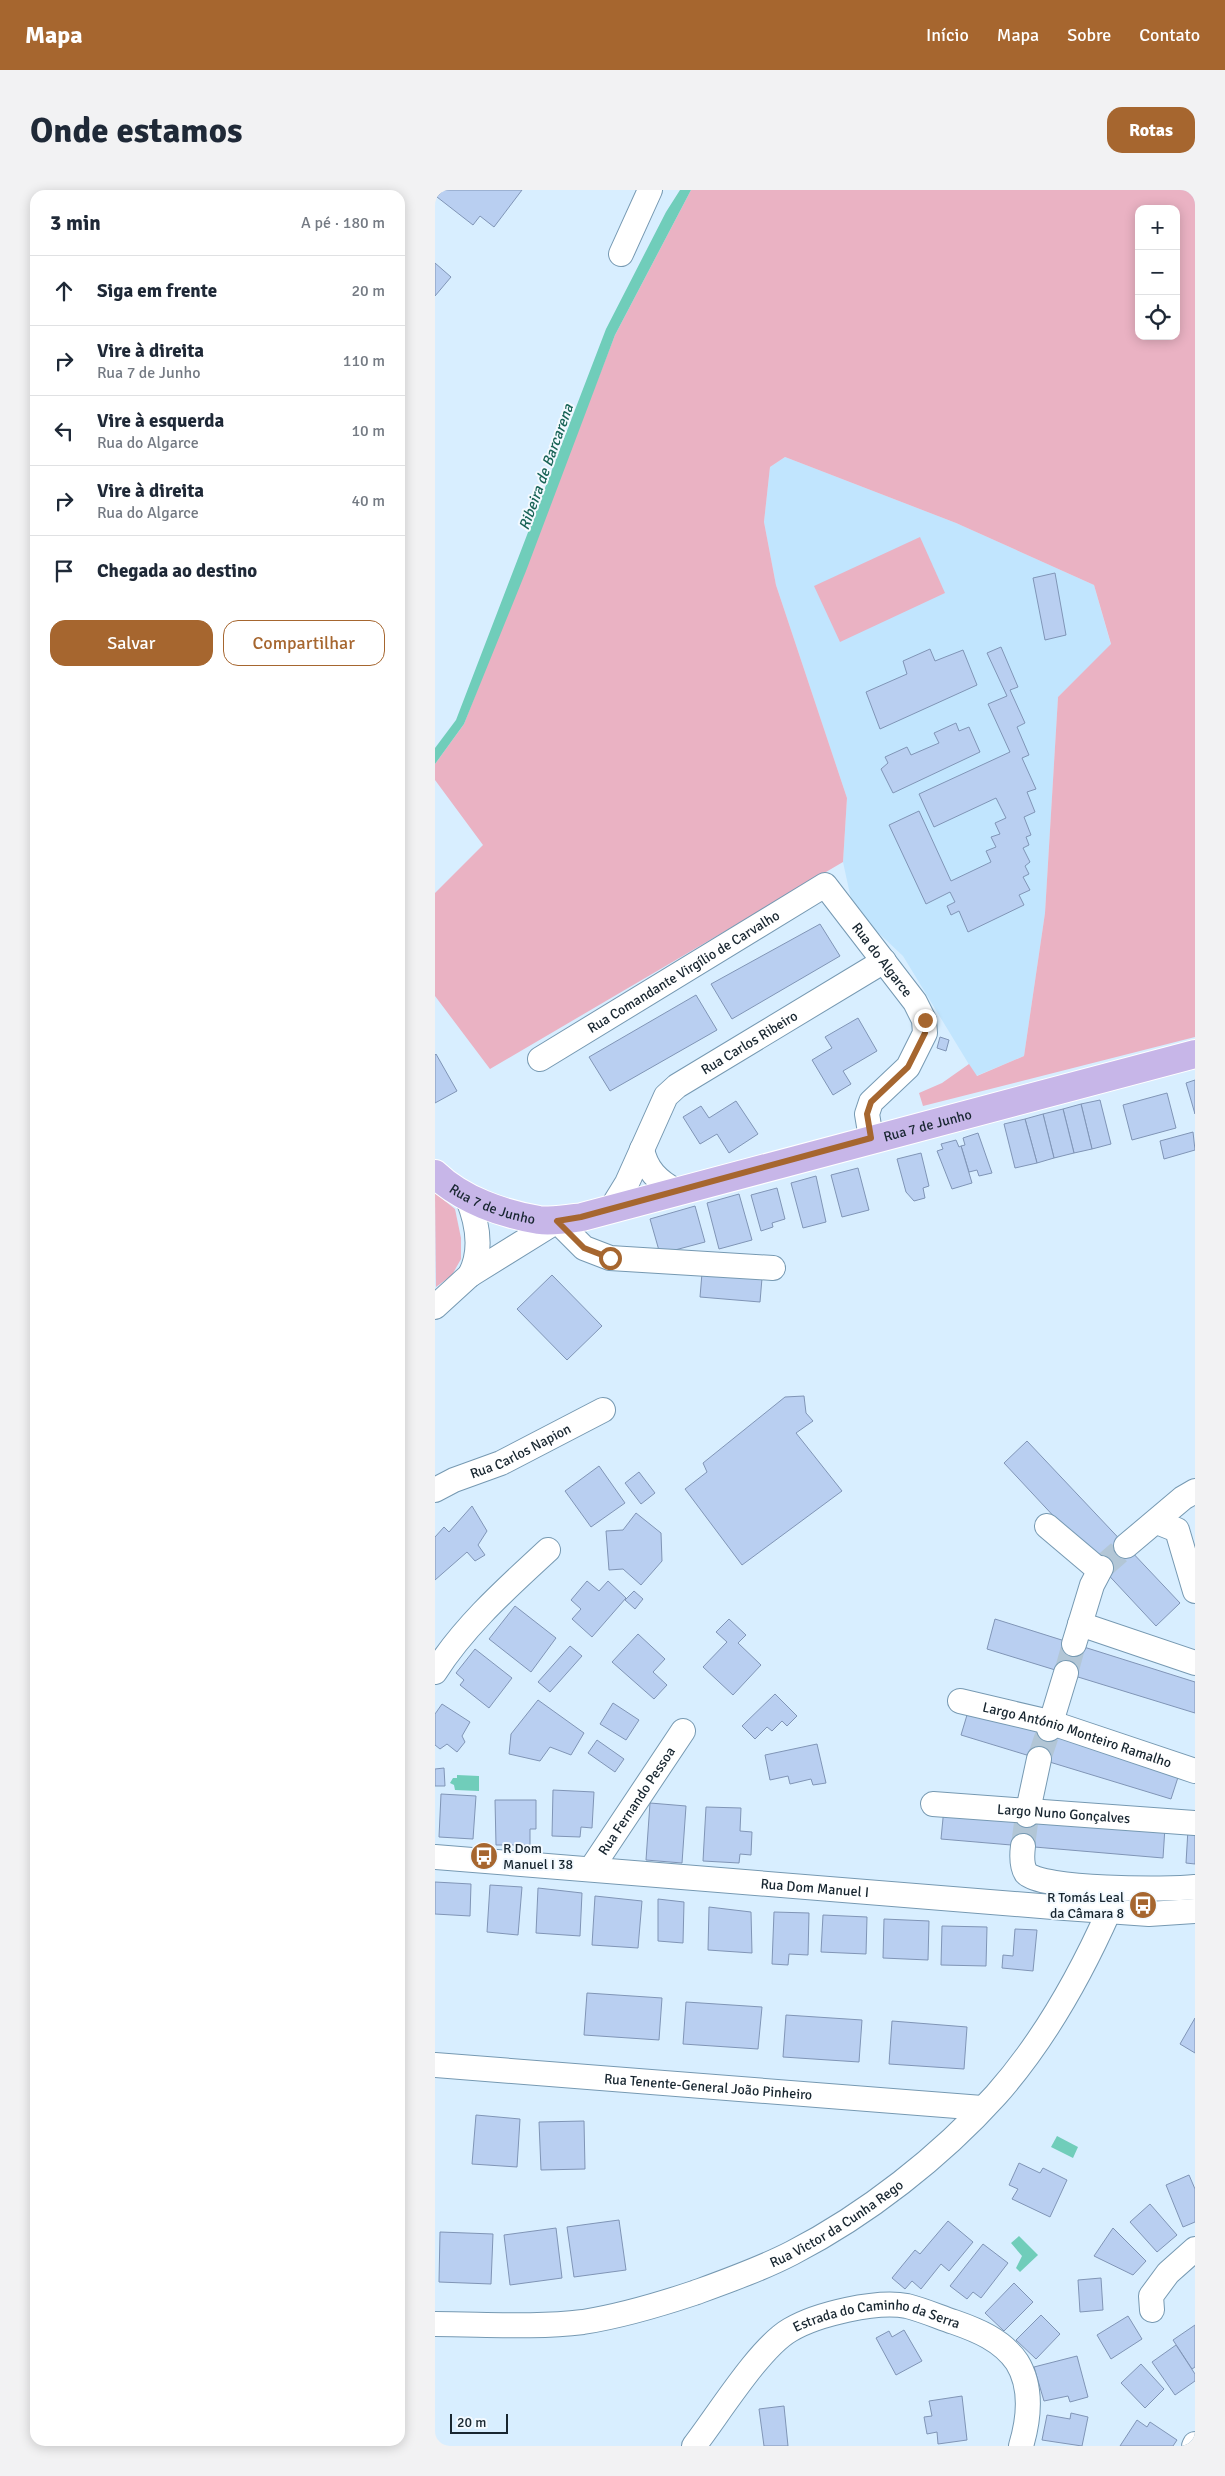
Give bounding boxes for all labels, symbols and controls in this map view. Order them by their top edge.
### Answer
text: Mapa [25,20,83,50]
text: Início [926,24,969,46]
text: Mapa [997,24,1039,46]
text: Sobre [1067,24,1111,46]
text: Contato [1139,24,1200,46]
button: Rotas [1107,107,1195,153]
text: Onde estamos [30,109,242,152]
map controls [1135,205,1180,340]
button: + [1135,205,1180,250]
text: 3 min [50,210,101,236]
text: A pé · 180 m [301,213,385,233]
button: − [1135,250,1180,295]
icon: ahead [50,277,78,305]
text: Siga em frente [97,279,217,303]
text: 20 m [351,281,385,301]
button: locate [1135,295,1180,340]
text: Vire à direita [97,339,204,363]
icon: right [50,347,78,375]
text: 110 m [343,351,385,371]
text: Rua 7 de Junho [97,363,201,383]
water label: Ribeira de Barcarena [515,401,577,532]
text: Vire à esquerda [97,409,224,433]
icon: left [50,417,78,445]
text: 10 m [351,421,385,441]
text: Rua do Algarce [97,433,199,453]
text: Vire à direita [97,479,204,503]
icon: right [50,487,78,515]
text: 40 m [351,491,385,511]
text: Rua do Algarce [97,503,199,523]
icon: arrive [50,557,78,585]
text: Chegada ao destino [97,559,257,583]
button: Salvar [50,620,213,666]
button: Compartilhar [223,620,385,666]
street label: Rua Comandante Virgílio de Carvalho [585,907,783,1037]
street label: Rua do Algarce [848,919,916,1000]
street label: Rua Carlos Ribeiro [698,1007,801,1078]
route end [914,1009,937,1032]
street label: Rua 7 de Junho [882,1106,974,1145]
street label: Rua 7 de Junho [446,1180,537,1228]
route start [599,1247,622,1270]
street label: Rua Carlos Napion [468,1420,574,1482]
street label: Largo António Monteiro Ramalho [981,1699,1174,1772]
street label: Rua Fernando Pessoa [595,1744,679,1858]
street label: Largo Nuno Gonçalves [997,1801,1131,1827]
place label: R Dom Manuel I 38 [503,1840,573,1873]
bus stop icon: R Dom Manuel I 38 [469,1841,499,1871]
street label: Rua Dom Manuel I [760,1875,870,1901]
place label: R Tomás Leal da Câmara 8 [1047,1889,1124,1922]
bus stop icon: R Tomás Leal da Câmara 8 [1128,1890,1158,1920]
street label: Rua Tenente-General João Pinheiro [603,2070,813,2104]
street label: Rua Victor da Cunha Rego [767,2176,907,2271]
text: Estrada do Caminho da Serra [790,2297,962,2336]
street label: Estrada do Caminho da Serra [792,2319,964,2339]
scale bar [450,2411,507,2434]
text: 20 m [457,2414,486,2431]

